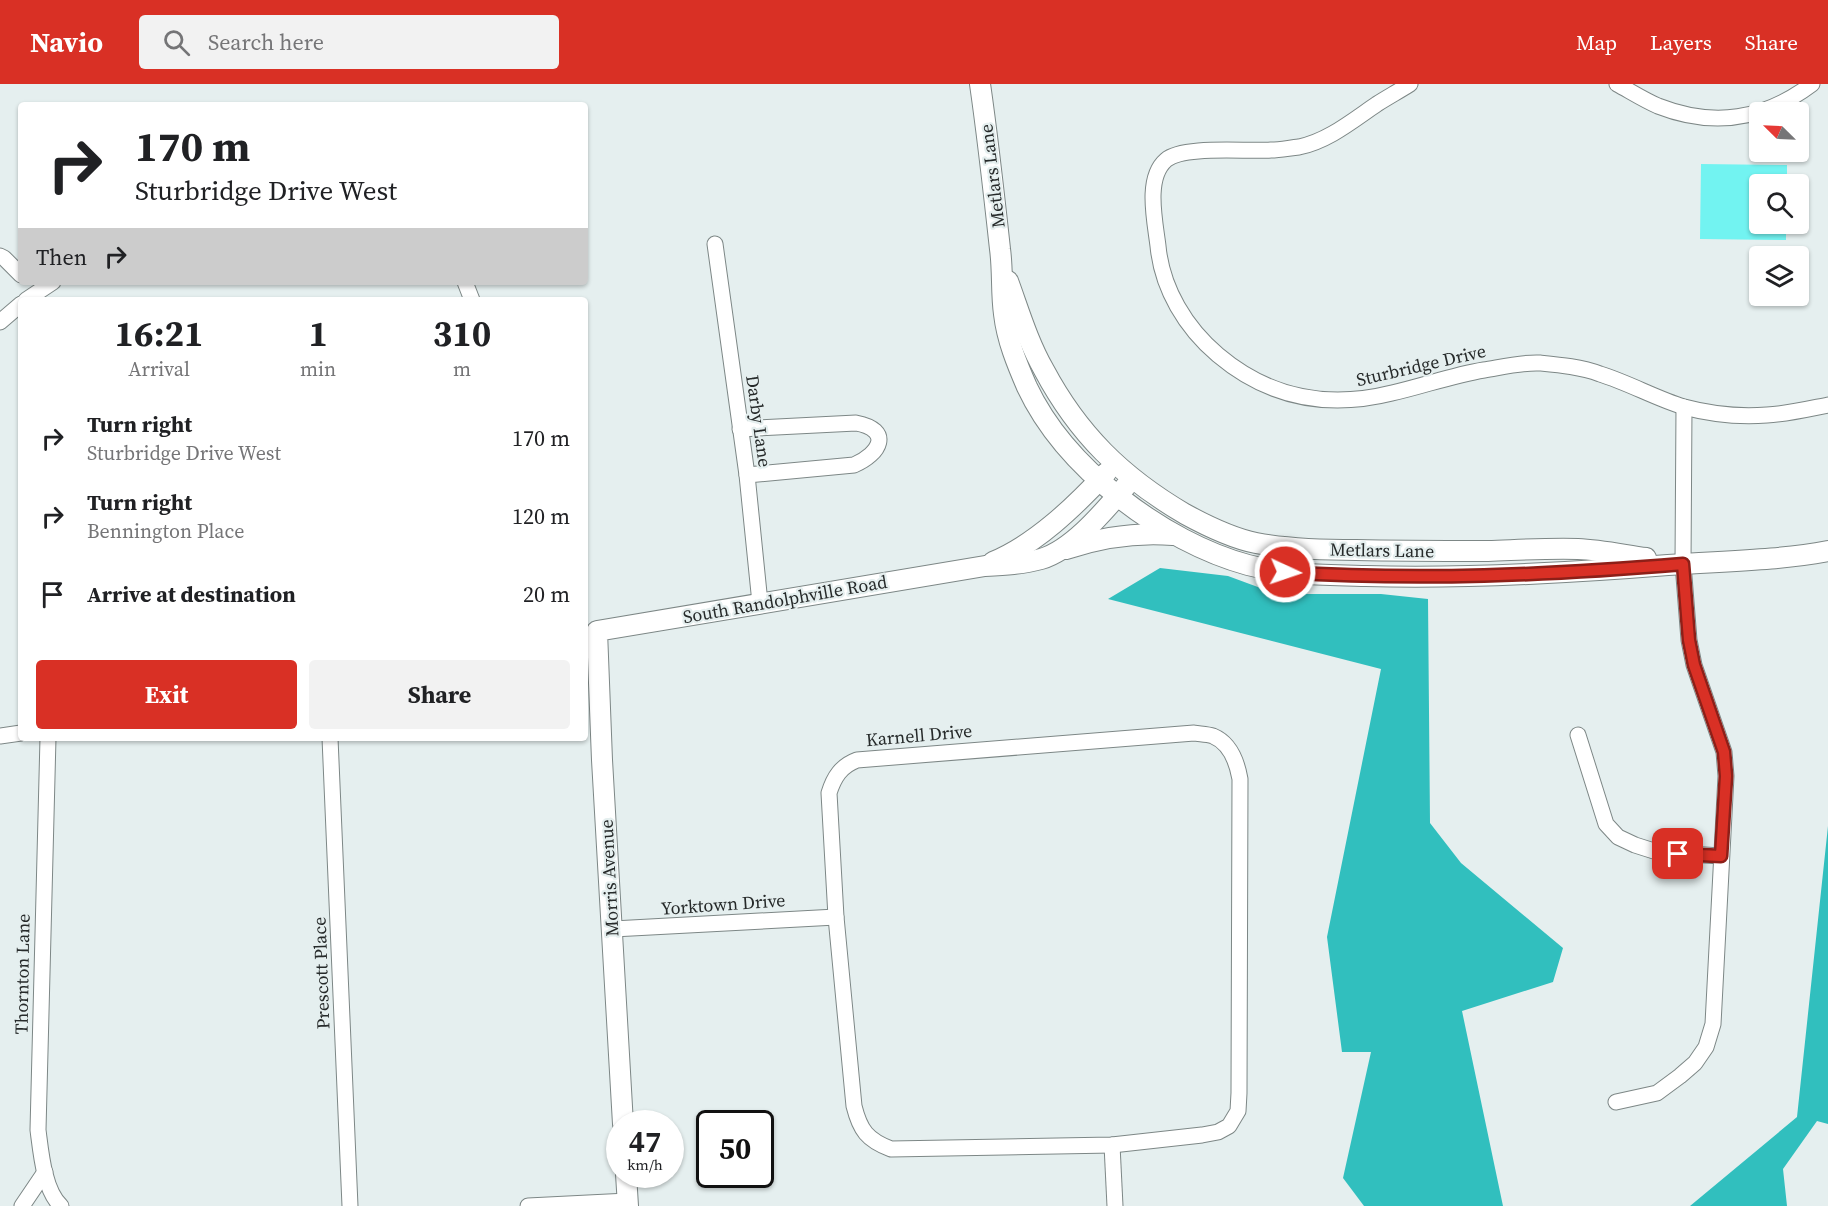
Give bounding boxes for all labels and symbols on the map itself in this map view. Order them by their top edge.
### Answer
north arrow [1749,102,1809,162]
street label: Metlars Lane [973,123,1011,229]
street label: Sturbridge Drive [1354,338,1488,392]
street label: Darby Lane [740,373,778,469]
street label: Metlars Lane [1330,537,1434,563]
position arrow [1253,540,1317,604]
street label: South Randolphville Road [681,569,889,629]
street label: Karnell Drive [865,718,973,752]
street label: Morris Avenue [593,819,625,937]
pin [1652,828,1703,879]
street label: Yorktown Drive [660,887,786,921]
street label: Thornton Lane [8,913,36,1035]
street label: Prescott Place [307,916,335,1030]
speed limit sign: 50 [696,1110,774,1188]

